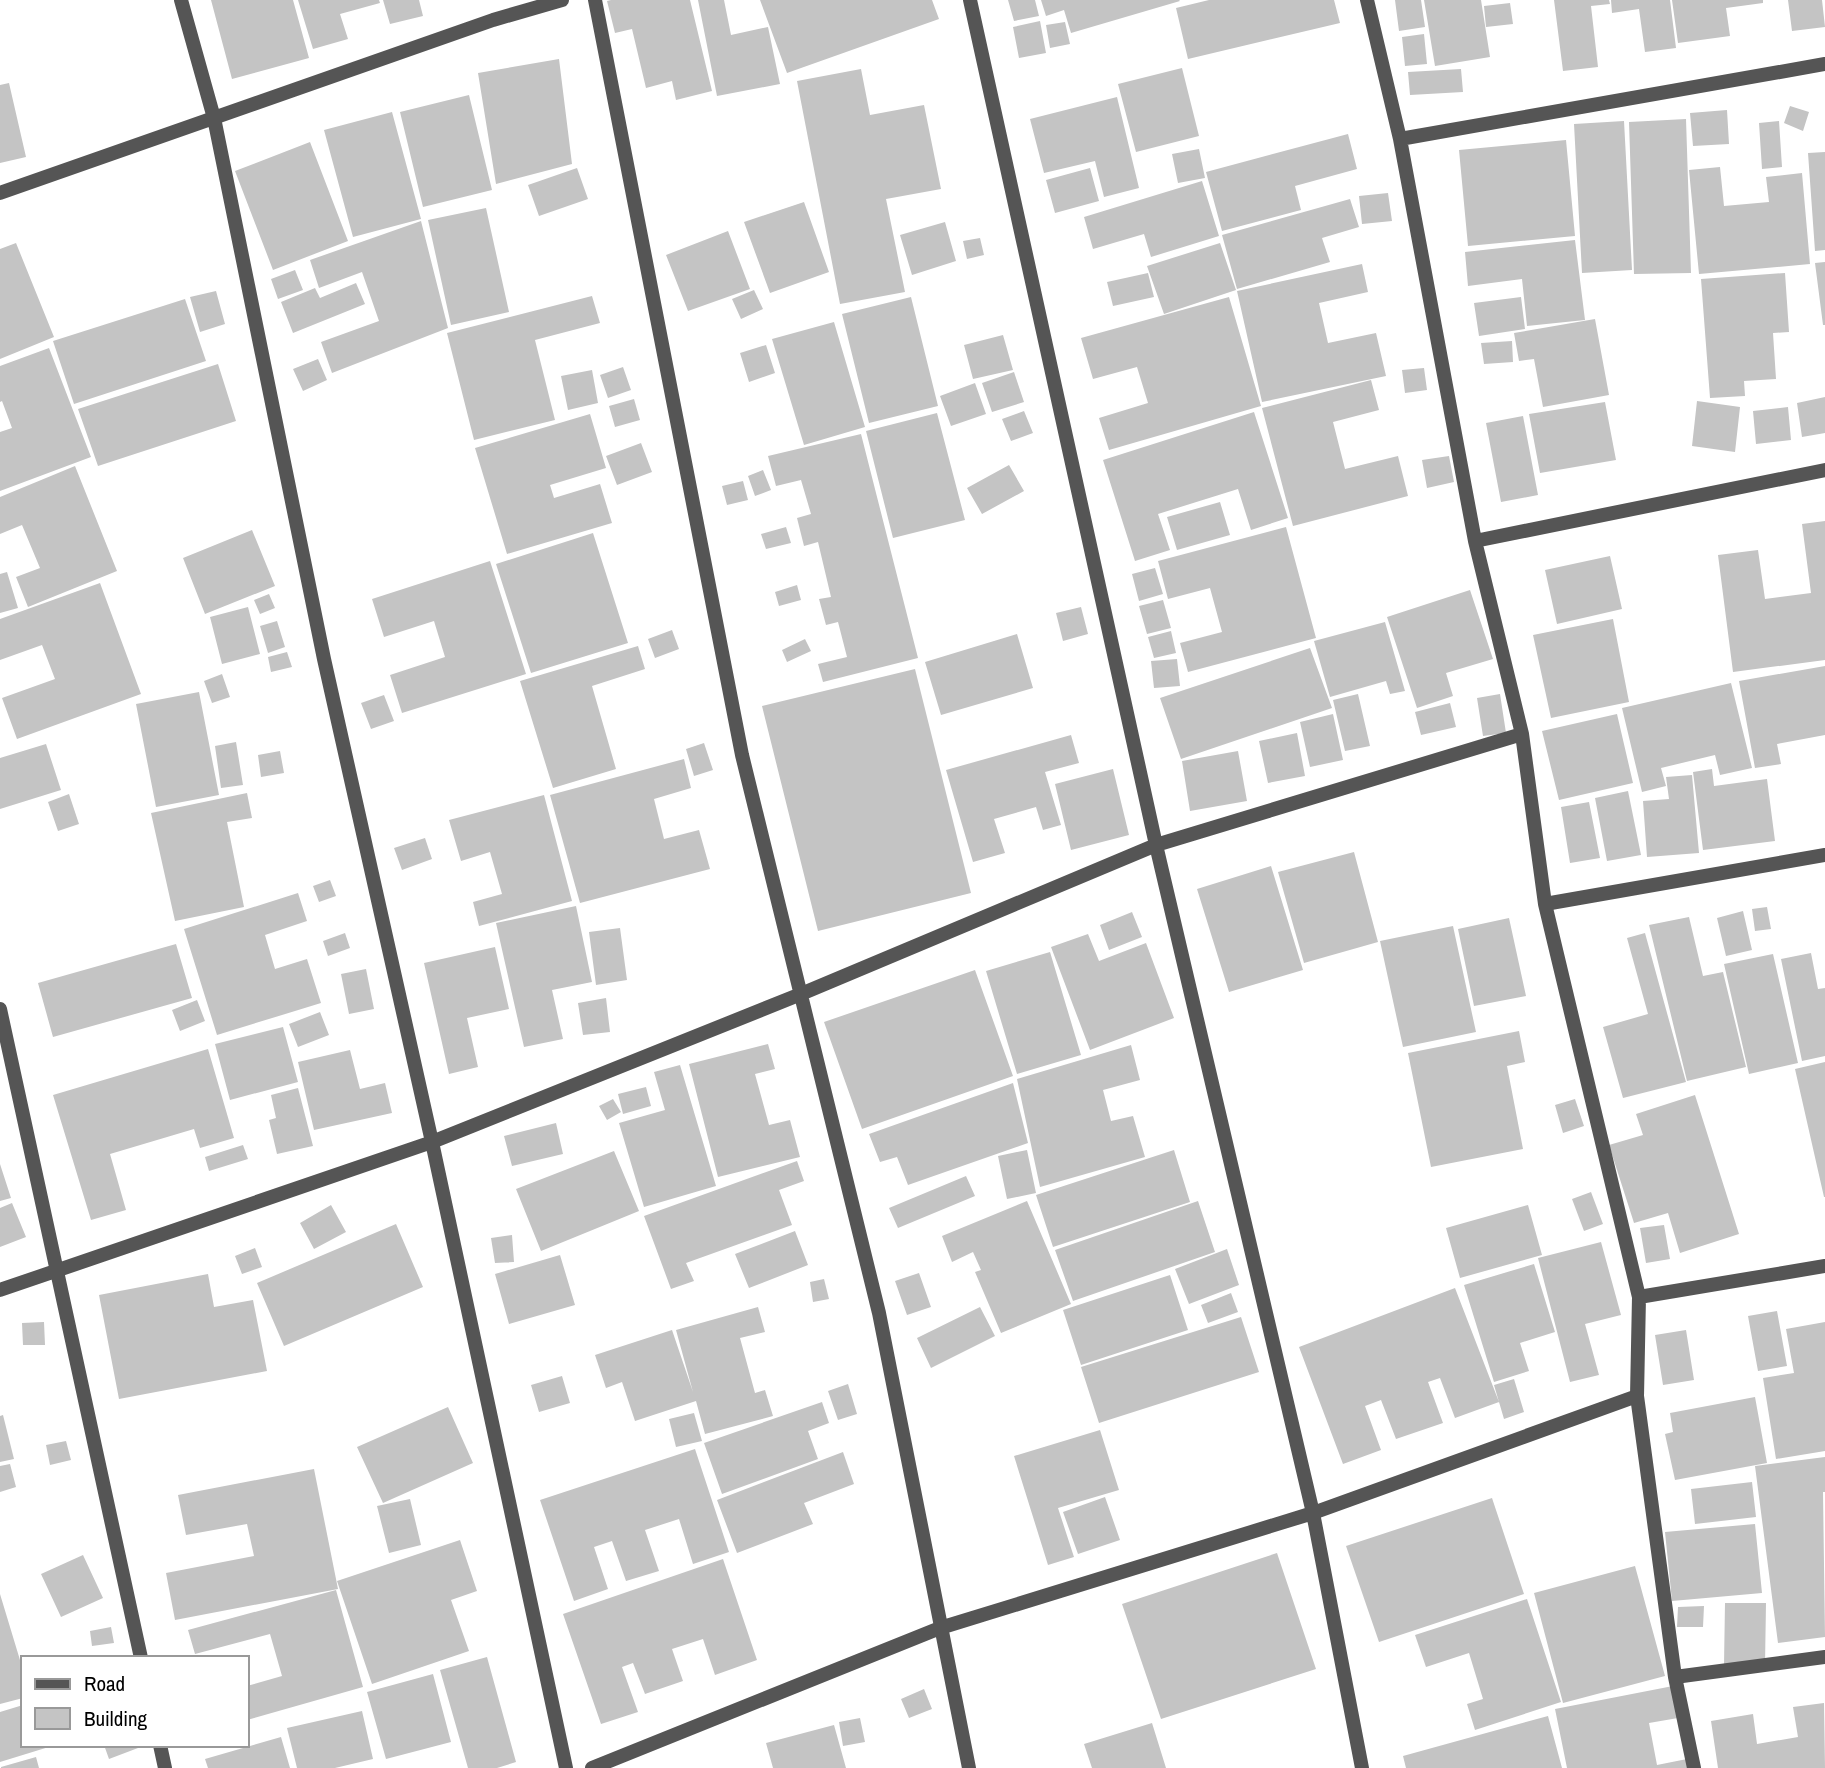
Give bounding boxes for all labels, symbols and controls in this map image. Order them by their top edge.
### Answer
legend [21,1656,248,1747]
text: Road [84,1669,125,1698]
text: Building [84,1704,148,1733]

